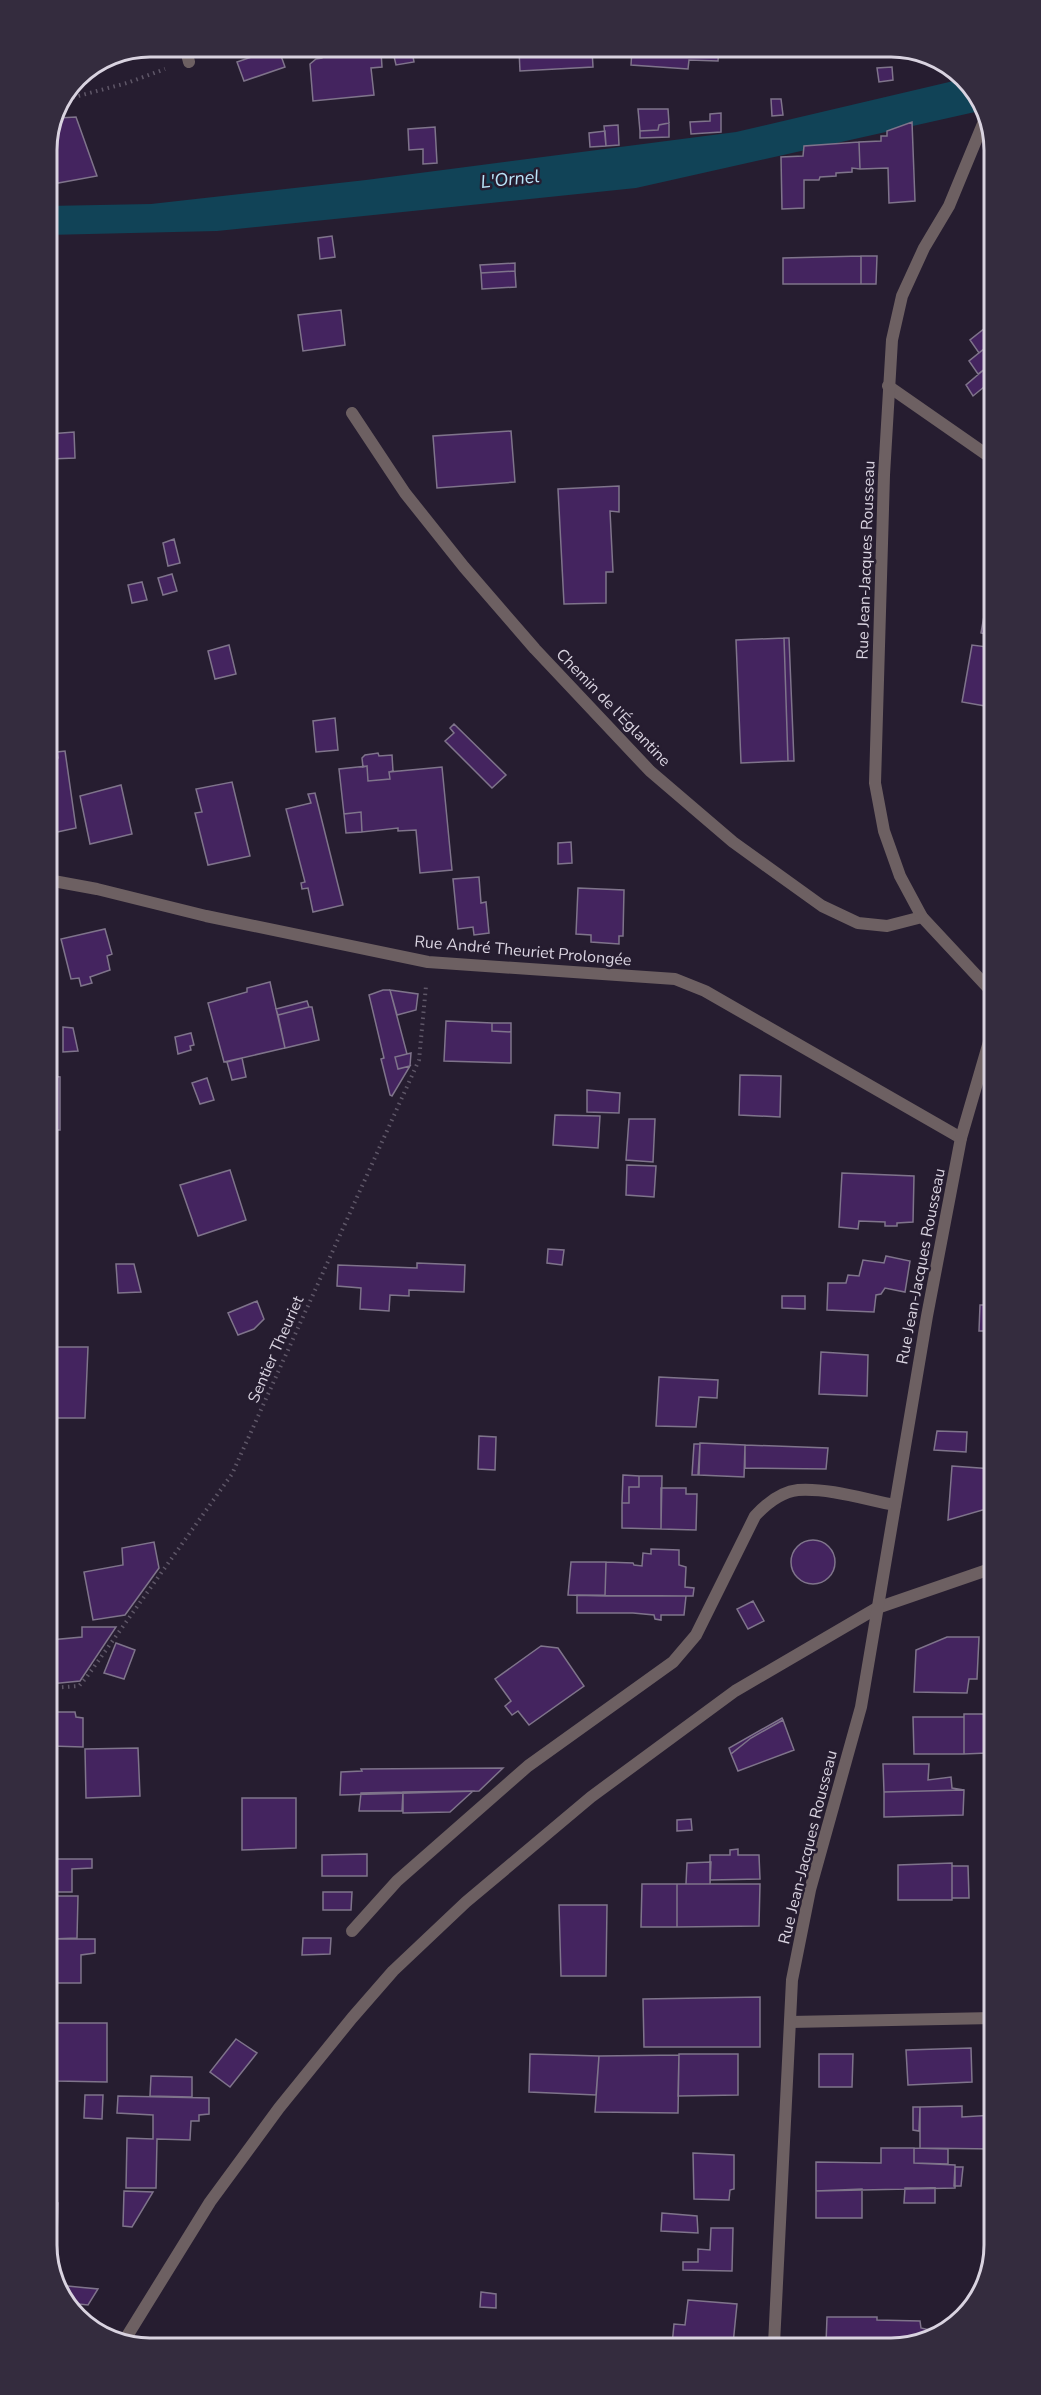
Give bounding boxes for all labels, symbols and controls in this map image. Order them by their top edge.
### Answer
water label: L'Ornel [479,164,541,194]
street label: Rue Jean-Jacques Rousseau [852,460,880,660]
street label: Chemin de l'Églantine [551,644,676,772]
street label: Rue André Theuriet Prolongée [413,931,632,971]
street label: Rue Jean-Jacques Rousseau [891,1166,951,1366]
street label: Sentier Theuriet [243,1292,309,1406]
street label: Rue Jean-Jacques Rousseau [773,1748,843,1947]

